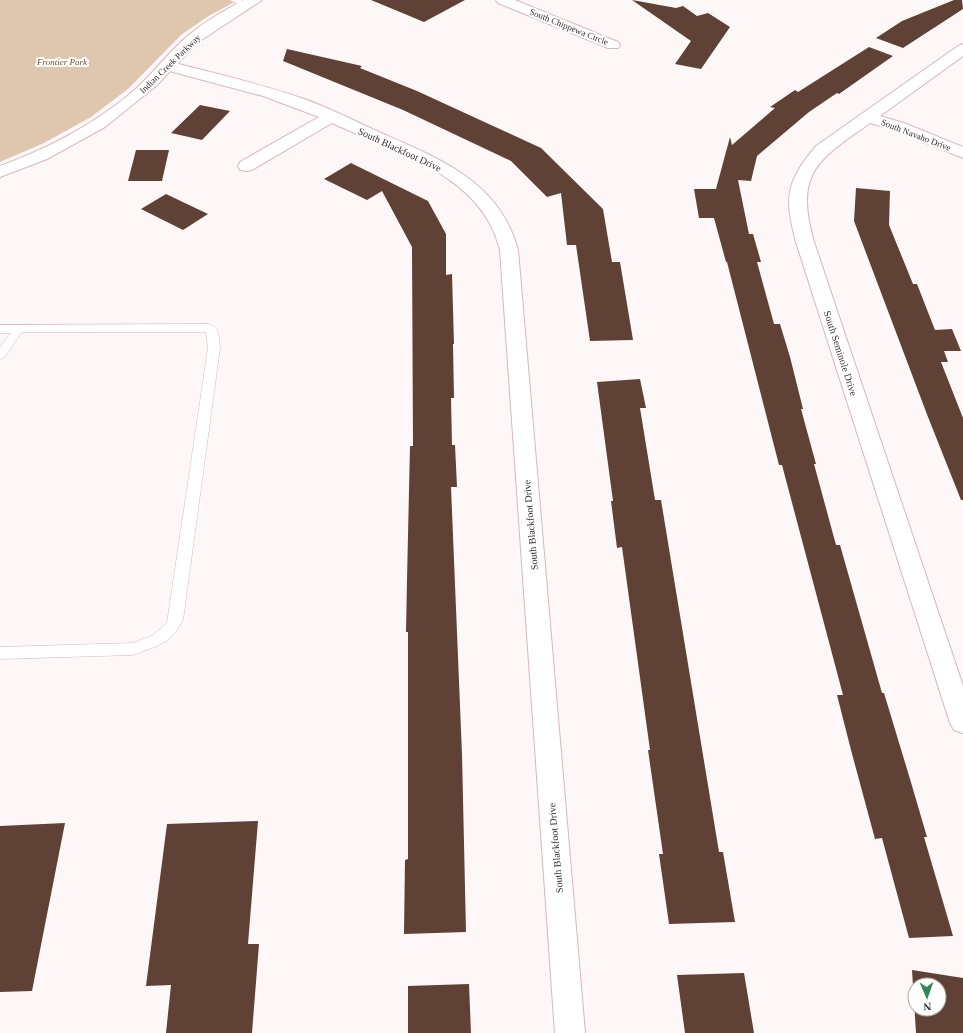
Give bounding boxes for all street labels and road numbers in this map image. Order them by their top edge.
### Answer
street label: South Chippewa Circle [528,7,610,47]
street label: Indian Creek Parkway [138,32,203,96]
street label: South Navaho Drive [880,117,952,153]
street label: South Blackfoot Drive [356,125,444,174]
street label: South Seminole Drive [822,309,860,398]
street label: South Blackfoot Drive [521,479,540,571]
street label: South Blackfoot Drive [546,802,565,894]

